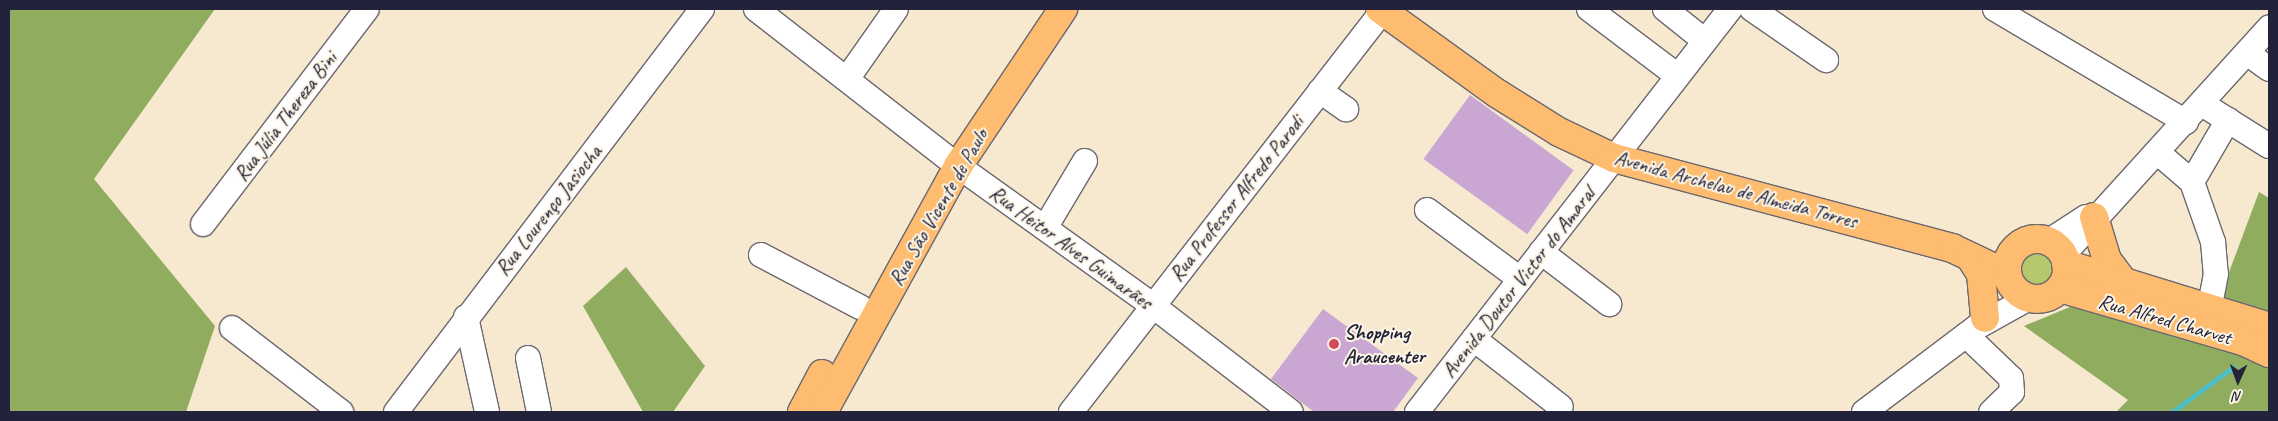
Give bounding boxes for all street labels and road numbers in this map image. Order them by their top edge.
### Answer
street label: Rua Júlia Thereza Bini [228,46,342,186]
street label: Rua Professor Alfredo Parodi [1163,110,1309,286]
street label: Rua São Vicente de Paulo [883,124,993,290]
street label: Rua Lourenço Jasiocha [489,139,607,281]
street label: Avenida Archelau de Almeida Torres [1612,144,1860,234]
street label: Rua Heitor Alves Guimarães [985,180,1157,314]
street label: Avenida Doutor Victor do Amaral [1436,182,1600,382]
street label: Rua Alfred Charvet [2096,288,2234,350]

